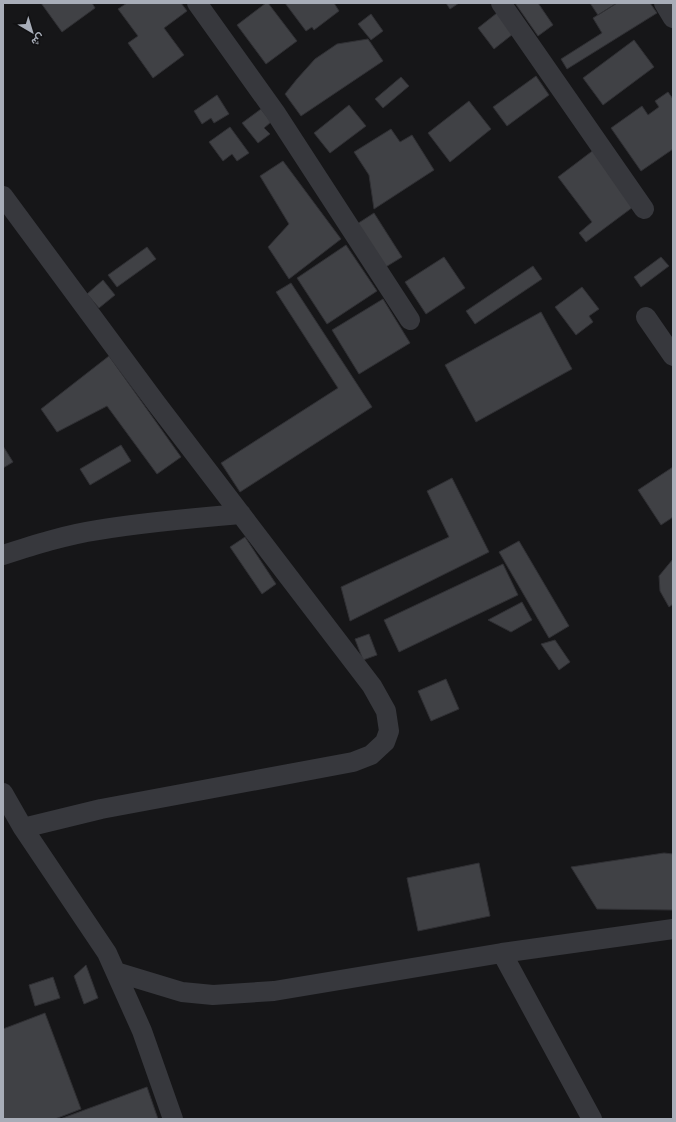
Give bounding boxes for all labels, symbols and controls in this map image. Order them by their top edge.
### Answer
north arrow [12,12,52,52]
text: ش [29,30,47,49]

